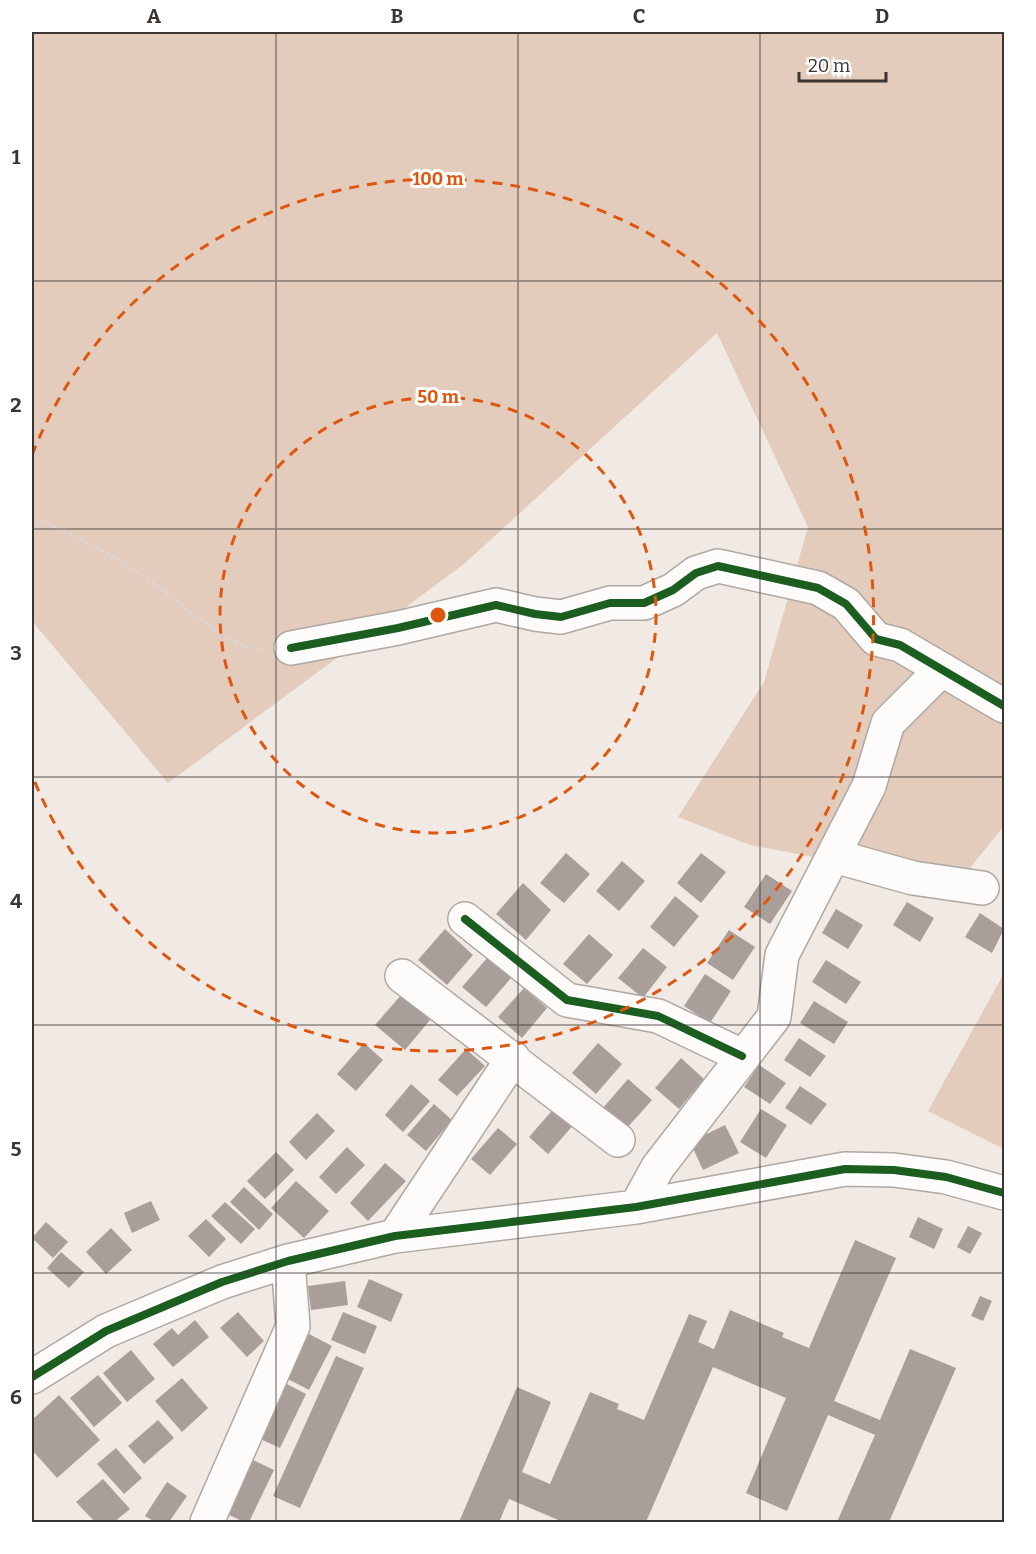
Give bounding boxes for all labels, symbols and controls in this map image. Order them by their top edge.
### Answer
text: A [147,4,162,28]
text: B [391,4,404,28]
text: C [633,4,645,28]
text: D [875,4,889,28]
scale bar [799,45,886,83]
text: 20 m [808,55,850,77]
text: 1 [12,145,21,169]
text: 100 m [412,168,464,190]
text: 50 m [417,386,459,408]
text: 2 [10,393,22,417]
centre of rings [428,605,448,625]
text: 3 [10,641,22,665]
text: 4 [10,889,22,913]
text: 5 [11,1137,22,1161]
text: 6 [10,1385,22,1409]

